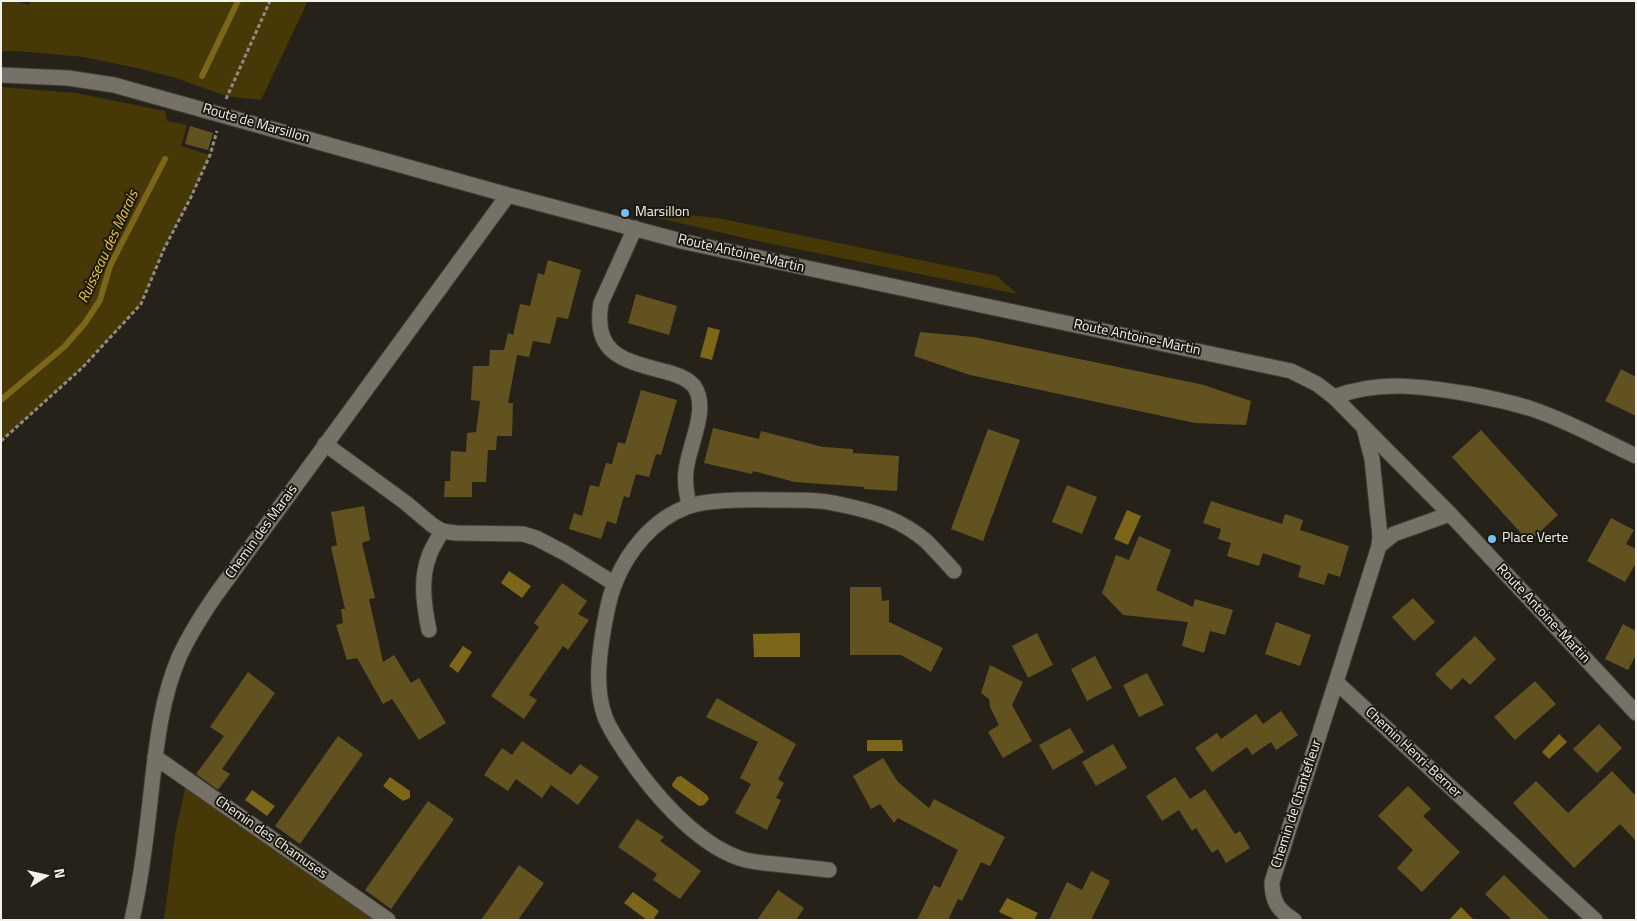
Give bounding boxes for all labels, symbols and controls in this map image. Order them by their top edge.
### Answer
street label: Route de Marsillon [201,101,311,147]
water label: Ruisseau des Marais [75,188,143,306]
place label: Marsillon [635,205,690,221]
marker: Marsillon [619,207,631,219]
street label: Route Antoine-Martin [676,231,806,277]
street label: Route Antoine-Martin [1072,316,1202,360]
street label: Chemin des Marais [222,482,302,582]
place label: Place Verte [1502,531,1568,547]
marker: Place Verte [1486,533,1498,545]
street label: Route Antoine-Martin [1493,561,1593,667]
street label: Chemin Henri-Berner [1361,704,1465,802]
street label: Chemin de Chantefleur [1268,738,1326,870]
street label: Chemin des Chamuses [212,793,330,883]
north arrow [20,851,70,901]
text: N [49,867,71,880]

